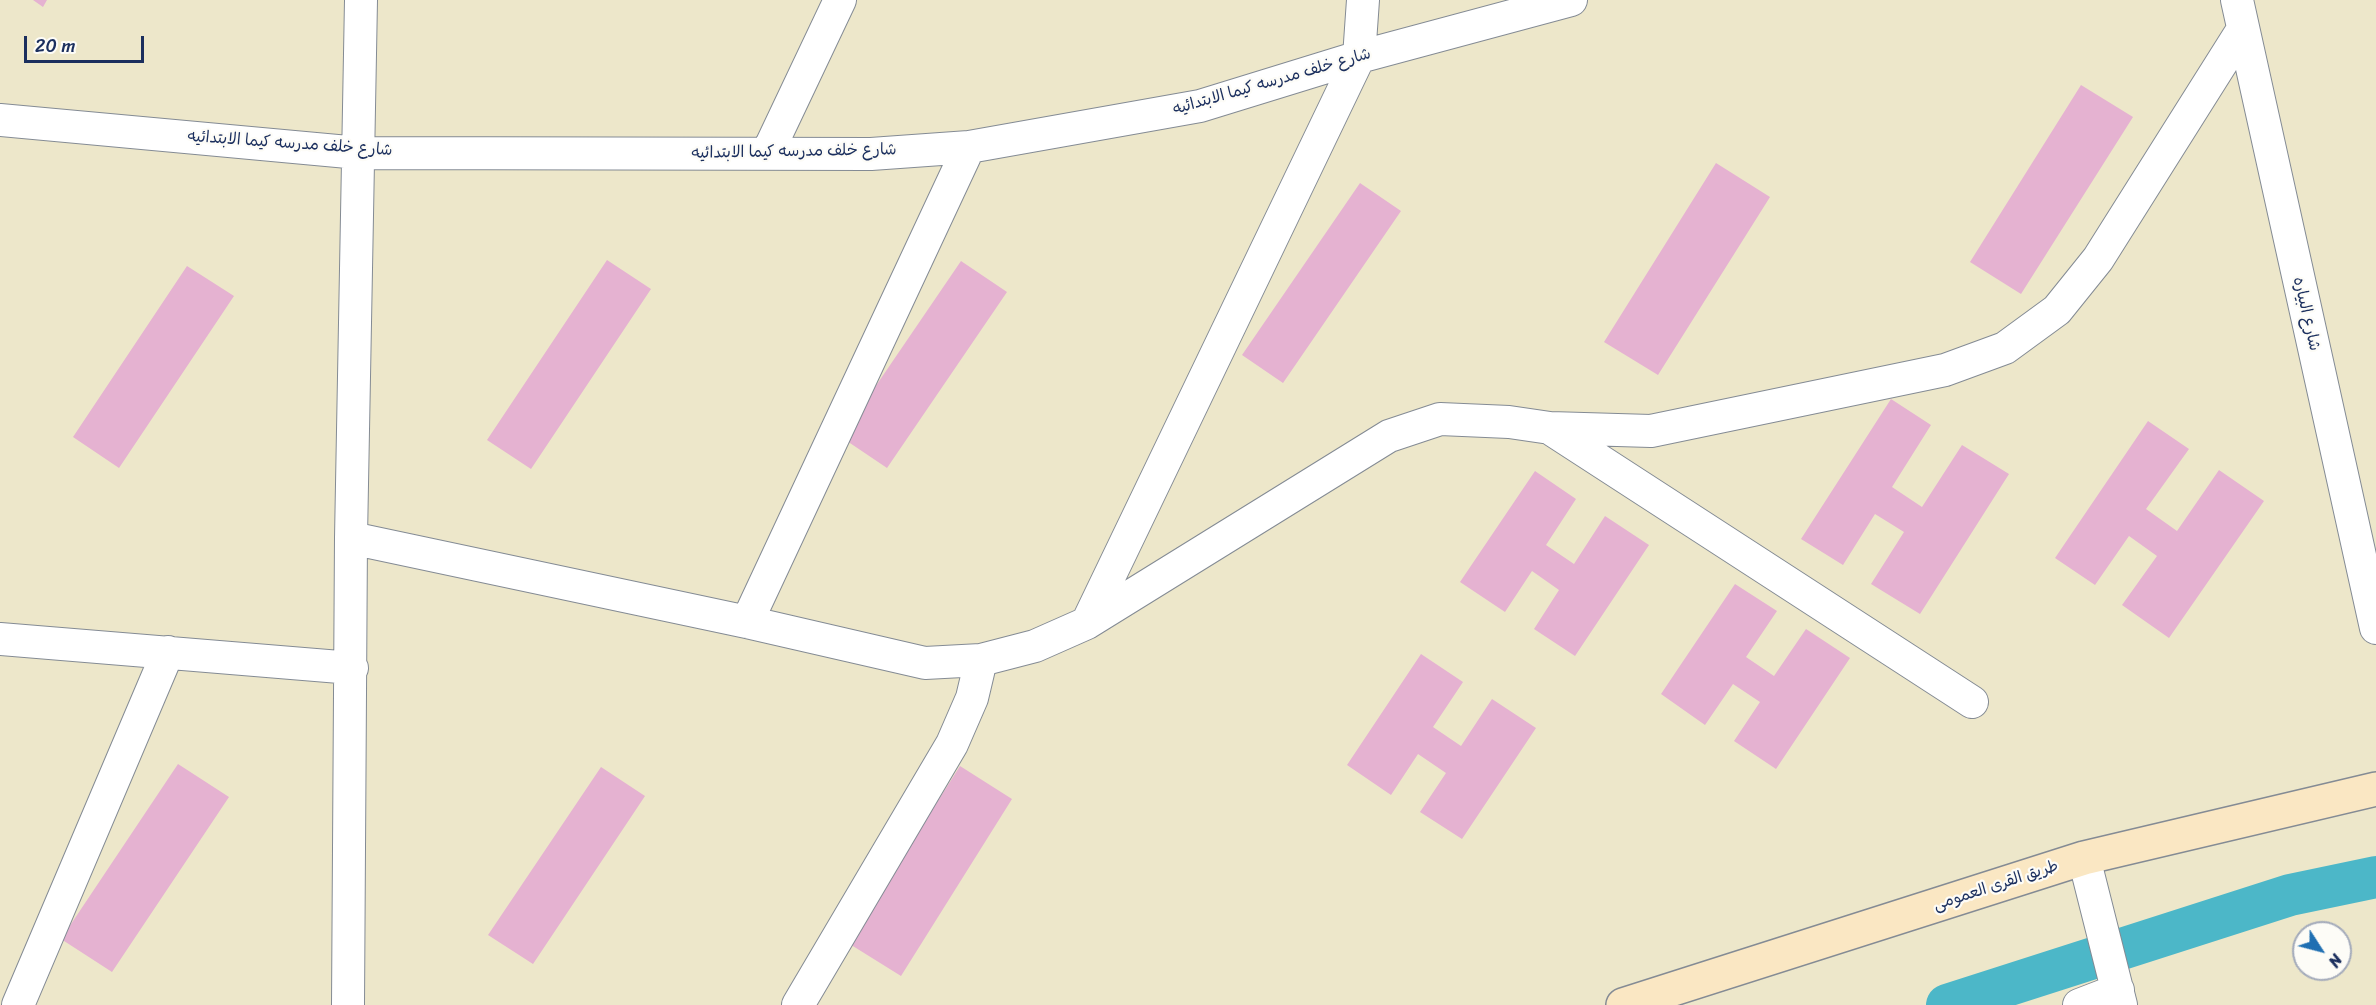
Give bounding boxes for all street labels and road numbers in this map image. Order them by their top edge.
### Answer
street label: شارع خلف مدرسه كيما الابتدائيه [1171,44,1373,120]
street label: شارع خلف مدرسه كيما الابتدائيه [187,127,393,161]
street label: شارع خلف مدرسه كيما الابتدائيه [691,141,897,163]
street label: شارع البياره [2288,275,2324,353]
street label: طريق القرى العمومى [1931,857,2061,915]

